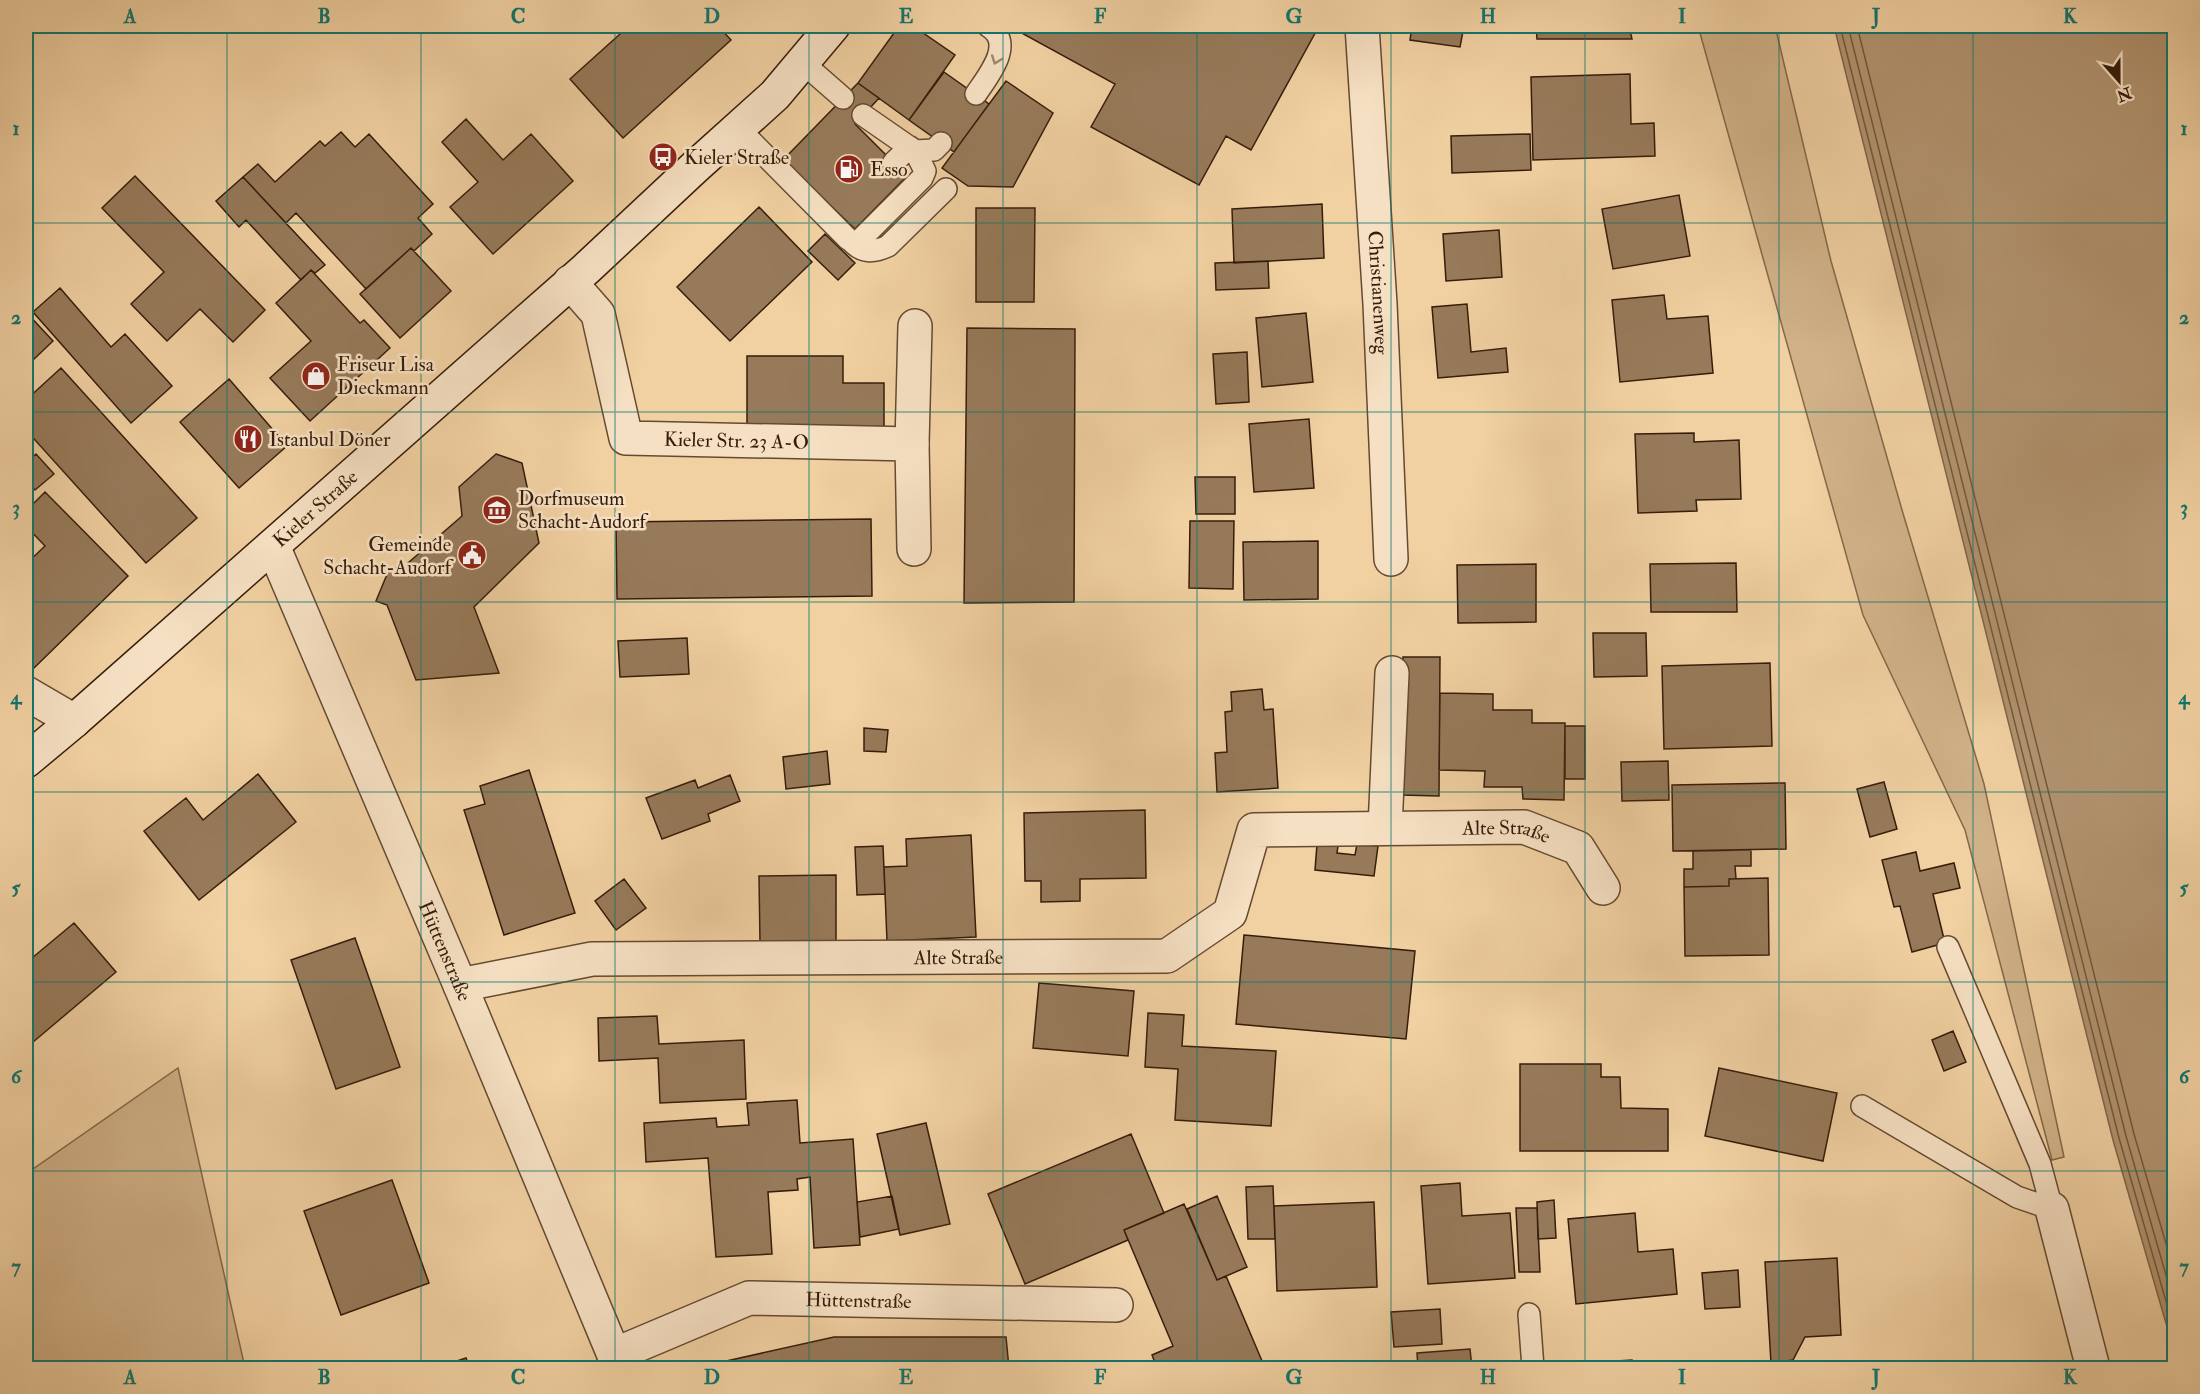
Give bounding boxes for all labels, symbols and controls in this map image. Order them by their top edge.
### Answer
text: A [123,4,137,29]
text: B [317,4,331,29]
text: C [511,4,525,29]
text: D [704,4,720,29]
text: E [899,4,914,29]
text: F [1094,4,1107,29]
text: G [1286,4,1303,29]
text: H [1480,4,1496,29]
text: I [1678,4,1686,29]
text: J [1871,4,1880,29]
text: K [2063,4,2078,29]
north arrow [2089,51,2149,111]
one-way arrow [991,55,1004,65]
text: N [2113,82,2135,106]
text: 1 [12,116,20,141]
text: 1 [2180,116,2188,141]
bus stop icon: Kieler Straße [647,141,679,173]
place label: Kieler Straße [684,145,789,170]
fuel station icon: Esso [833,153,865,185]
place label: Esso [870,157,908,182]
street label: Christianenweg [1363,230,1395,356]
text: 2 [11,305,21,330]
text: 2 [2179,305,2189,330]
place label: Friseur Lisa Dieckmann [337,352,435,400]
shop icon: Friseur Lisa Dieckmann [300,360,332,392]
restaurant icon: Istanbul Döner [232,423,264,455]
street label: Kieler Str. 23 A-O [664,426,809,454]
place label: Istanbul Döner [269,427,391,452]
street label: Kieler Straße [267,464,363,552]
place label: Dorfmuseum Schacht-Audorf [518,486,649,534]
museum icon: Dorfmuseum Schacht-Audorf [481,494,513,526]
text: 3 [12,495,20,520]
text: 3 [2180,495,2188,520]
place label: Gemeinde Schacht-Audorf [323,532,455,580]
public building icon: Gemeinde Schacht-Audorf [456,539,488,571]
text: 4 [10,685,23,710]
text: 4 [2178,685,2191,710]
street label: Alte Straße [1461,814,1554,849]
text: 5 [12,875,22,900]
text: 5 [2180,875,2190,900]
street label: Hüttenstraße [413,897,478,1005]
street label: Alte Straße [913,944,1003,970]
text: 6 [11,1064,23,1089]
text: 6 [2179,1064,2191,1089]
text: 7 [11,1254,21,1279]
text: 7 [2179,1254,2189,1279]
street label: Hüttenstraße [805,1287,912,1314]
text: A [123,1365,137,1390]
text: B [317,1365,331,1390]
text: C [511,1365,525,1390]
text: D [704,1365,720,1390]
text: E [899,1365,914,1390]
text: F [1094,1365,1107,1390]
text: G [1286,1365,1303,1390]
text: H [1480,1365,1496,1390]
text: I [1678,1365,1686,1390]
text: J [1871,1365,1880,1390]
text: K [2063,1365,2078,1390]

